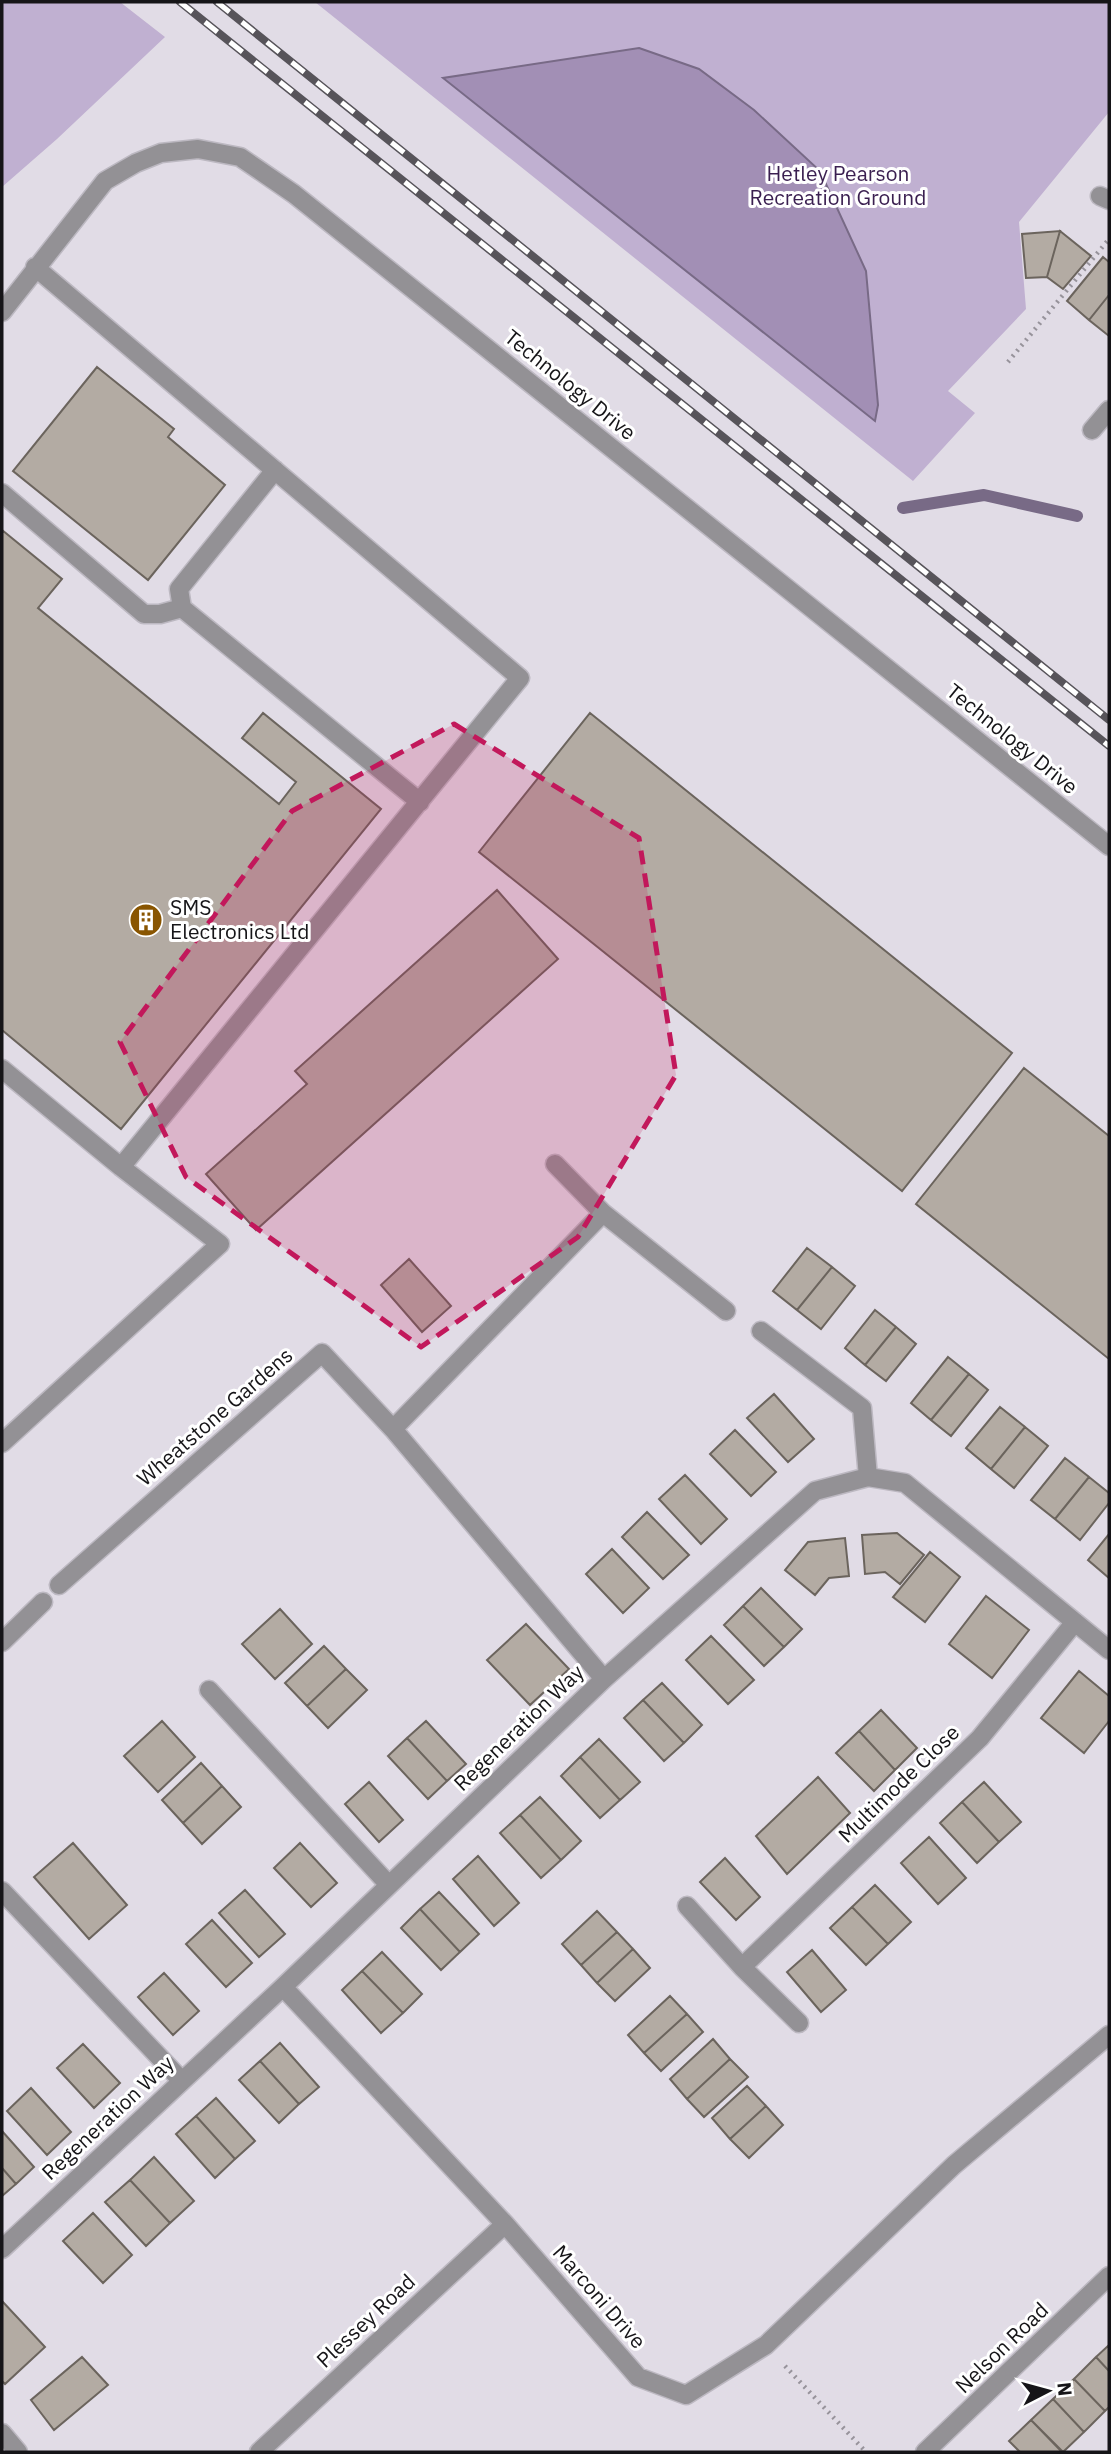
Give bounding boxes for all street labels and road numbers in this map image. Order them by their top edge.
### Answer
street label: Technology Drive [499,323,642,446]
street label: Technology Drive [941,677,1084,800]
street label: Wheatstone Gardens [131,1341,298,1492]
street label: Regeneration Way [447,1658,590,1797]
street label: Multimode Close [832,1718,965,1848]
street label: Regeneration Way [35,2048,180,2186]
street label: Marconi Drive [547,2238,653,2354]
street label: Plessey Road [310,2267,421,2373]
street label: Nelson Road [949,2296,1054,2399]

